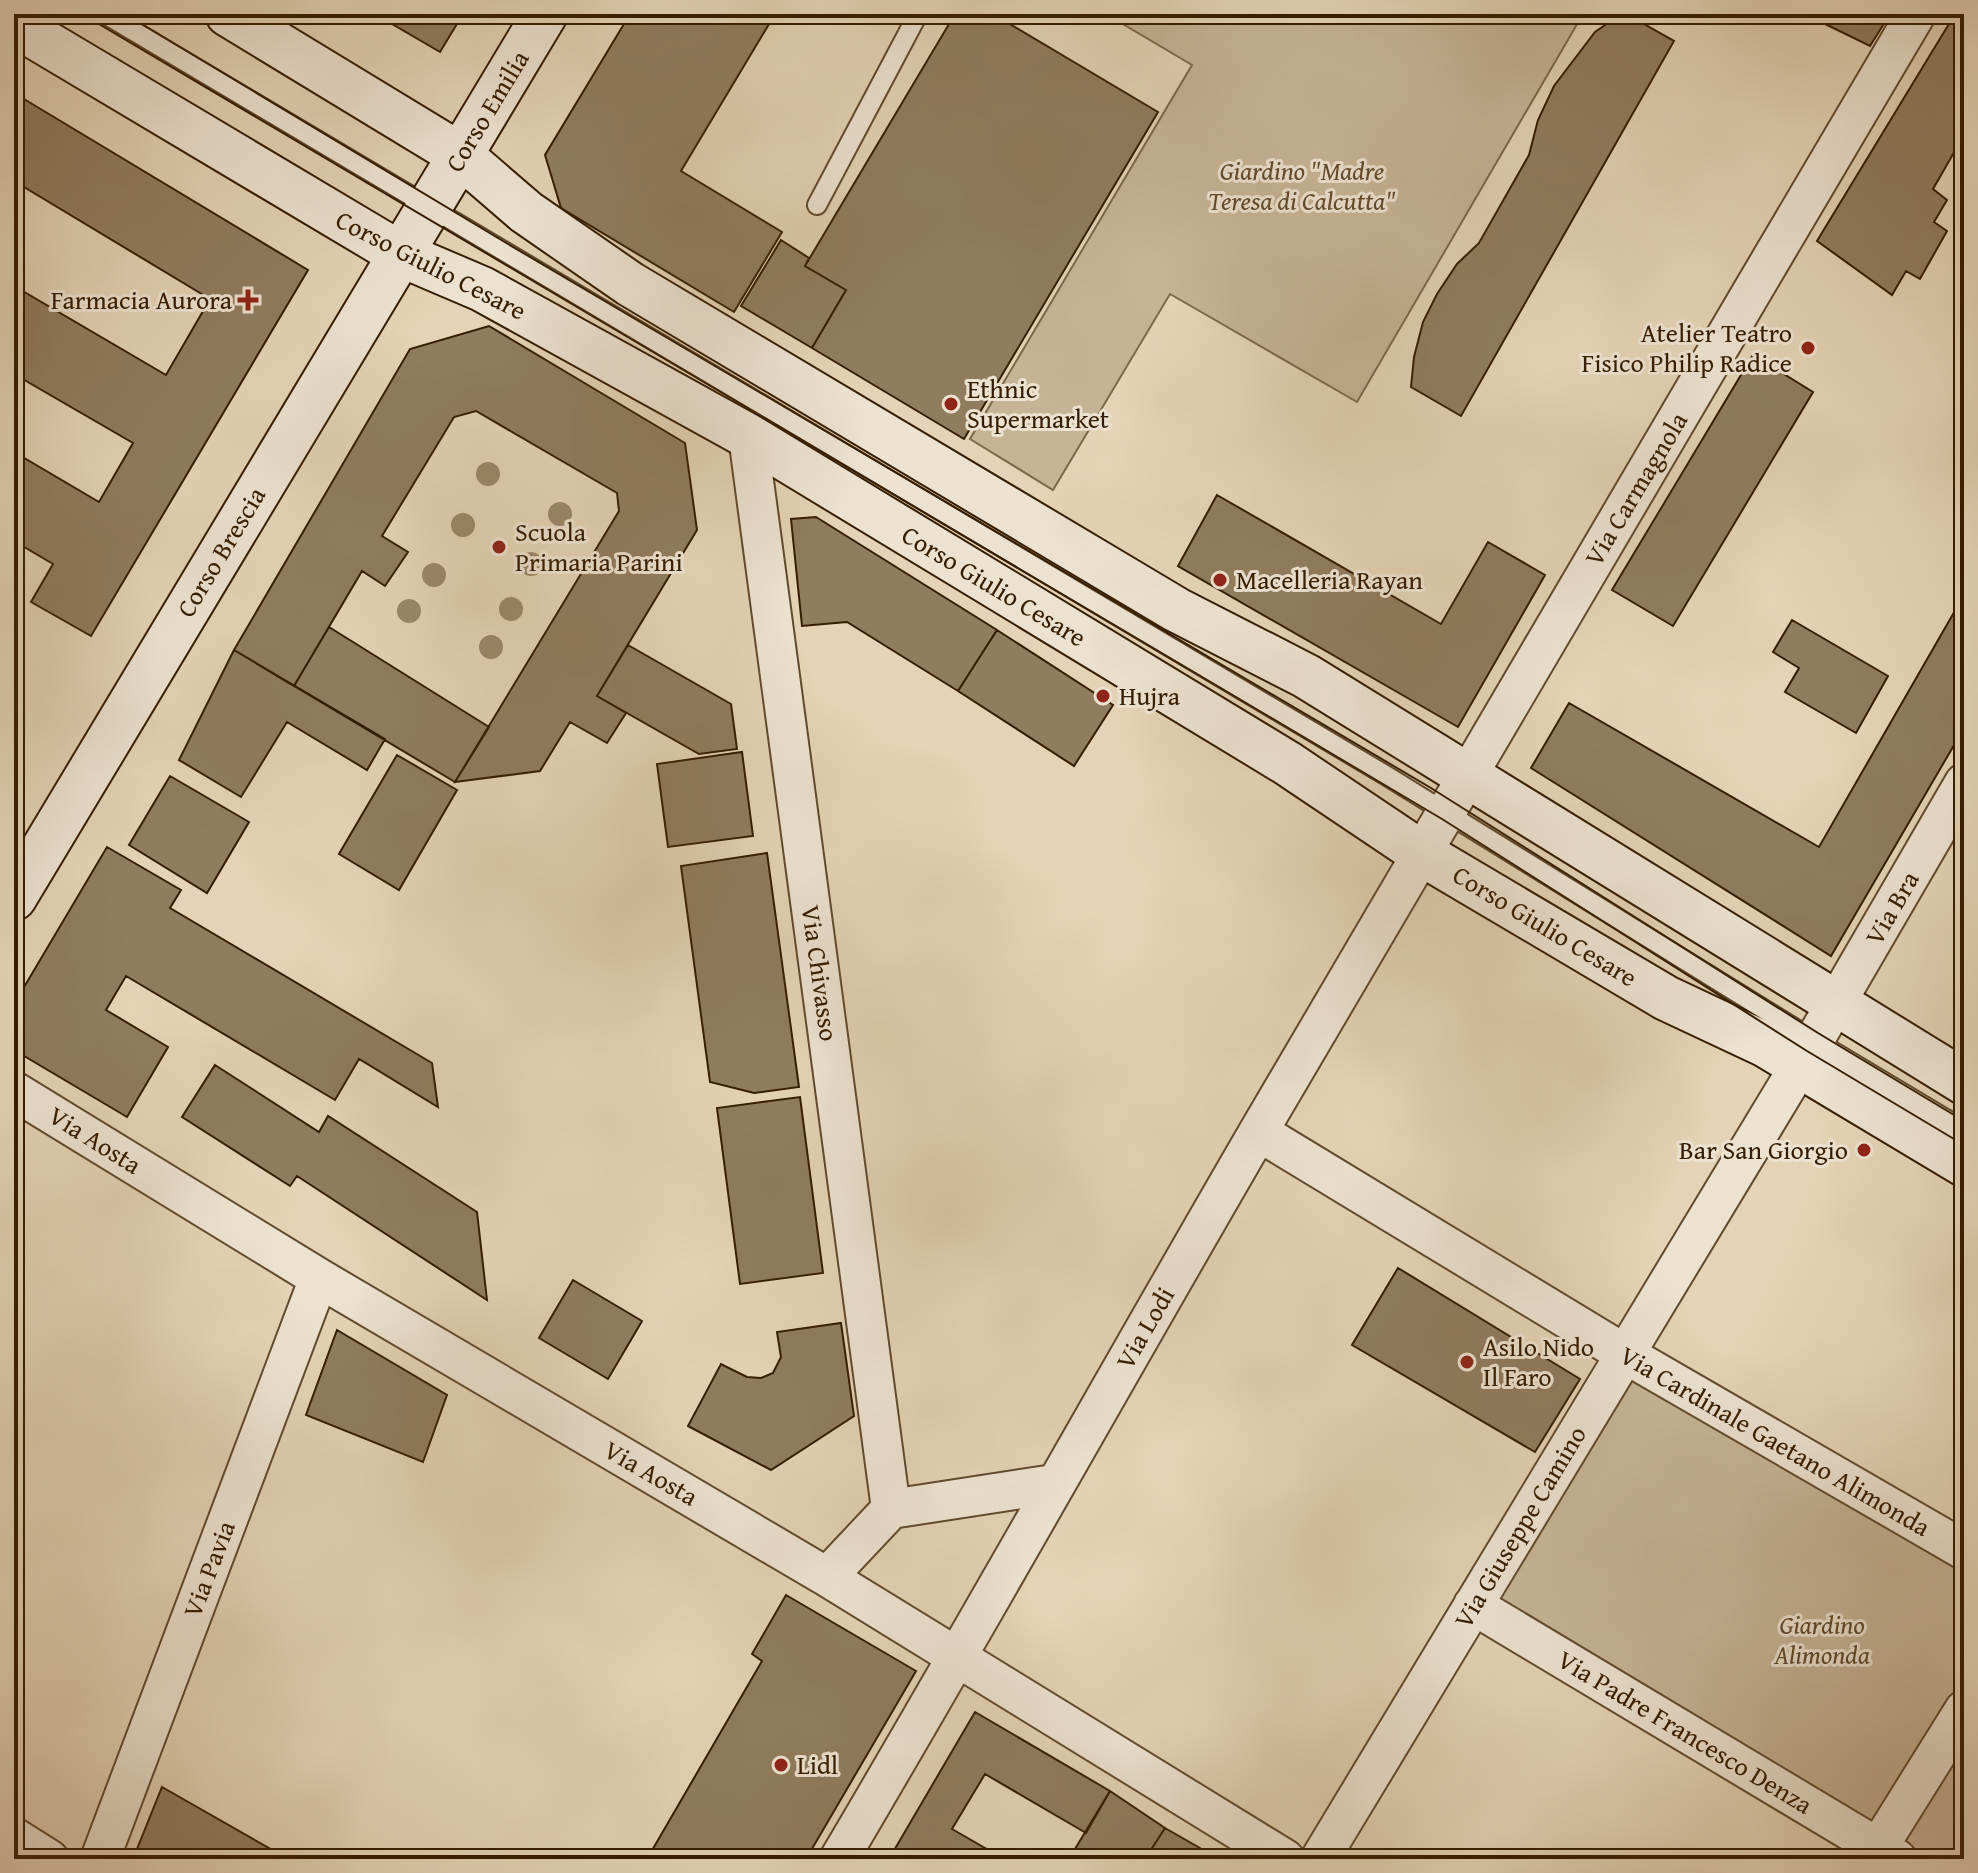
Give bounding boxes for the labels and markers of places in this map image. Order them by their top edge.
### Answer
place label: Farmacia Aurora [51,280,233,319]
marker: Farmacia Aurora [239,291,257,309]
place label: Atelier Teatro Fisico Philip Radice [1581,313,1792,382]
marker: Atelier Teatro Fisico Philip Radice [1799,339,1817,357]
place label: Ethnic Supermarket [967,369,1109,438]
marker: Ethnic Supermarket [942,395,960,413]
place label: Scuola Primaria Parini [515,512,683,581]
marker: Scuola Primaria Parini [490,538,508,556]
place label: Macelleria Rayan [1236,560,1423,599]
marker: Macelleria Rayan [1211,571,1229,589]
place label: Hujra [1119,676,1181,715]
marker: Hujra [1094,687,1112,705]
place label: Bar San Giorgio [1679,1130,1848,1169]
marker: Bar San Giorgio [1855,1141,1873,1159]
place label: Asilo Nido Il Faro [1483,1327,1594,1396]
marker: Asilo Nido Il Faro [1458,1353,1476,1371]
place label: Lidl [797,1745,838,1784]
marker: Lidl [772,1756,790,1774]

